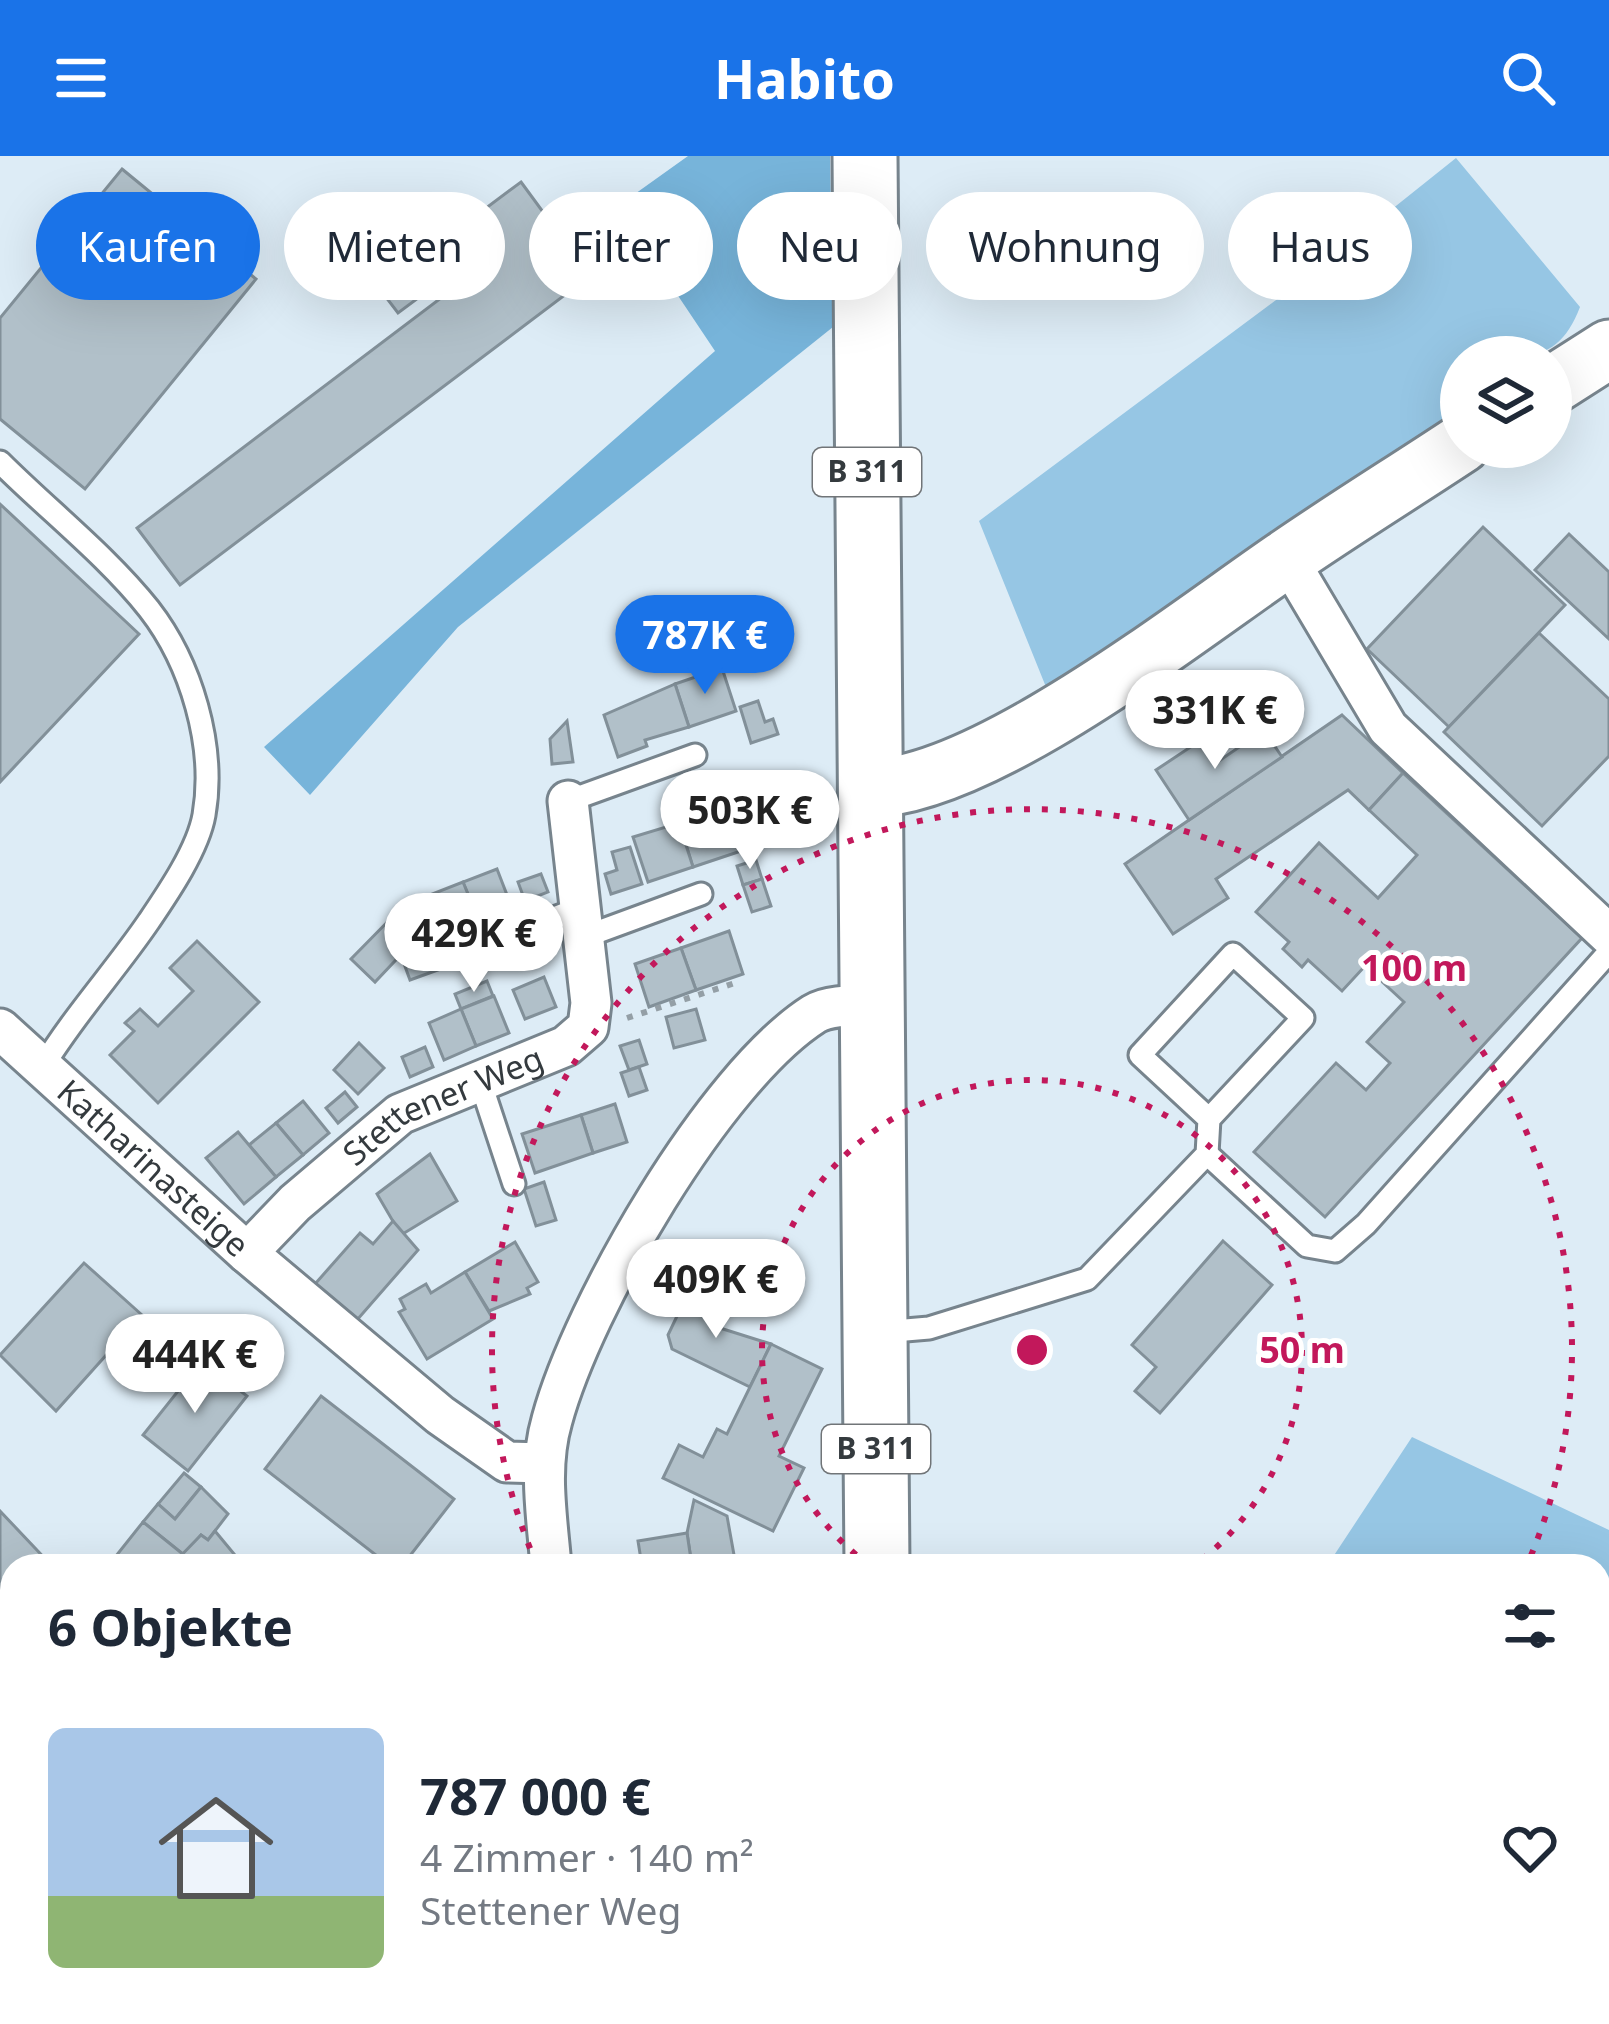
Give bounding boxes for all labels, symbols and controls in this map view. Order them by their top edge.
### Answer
text: Habito [714,41,895,115]
icon: menu [48,45,114,111]
icon: search [1495,45,1561,111]
chip: Kaufen [36,192,260,300]
chip: Mieten [284,192,505,300]
chip: Filter [529,192,713,300]
chip: Neu [737,192,902,300]
chip: Wohnung [926,192,1204,300]
chip: Haus [1228,192,1412,300]
map controls [1440,336,1572,468]
button: layers [1440,336,1572,468]
road number: B 311 [813,448,921,496]
pin: 787K € [607,595,803,697]
text: 787K € [642,607,768,660]
pin: 331K € [1117,670,1313,772]
text: 331K € [1152,682,1278,735]
pin: 503K € [652,770,848,872]
text: 503K € [687,782,813,835]
pin: 429K € [376,893,572,995]
text: 429K € [411,905,537,958]
text: 100 m [1361,943,1467,992]
street label: Stettener Weg [333,1035,550,1175]
street label: Katharinasteige [48,1069,259,1267]
pin: 409K € [618,1239,814,1341]
text: 409K € [653,1251,779,1304]
pin: 444K € [97,1314,293,1416]
text: 50 m [1259,1325,1345,1374]
text: 444K € [132,1326,258,1379]
centre of rings [1011,1329,1053,1371]
road number: B 311 [822,1425,930,1473]
text: 6 Objekte [48,1591,293,1661]
icon: filters [1497,1593,1563,1659]
text: 787 000 € [420,1760,651,1830]
icon: home [144,1776,288,1920]
icon: heart [1497,1815,1563,1881]
text: 4 Zimmer · 140 m² [420,1830,754,1883]
text: Stettener Weg [420,1883,681,1936]

